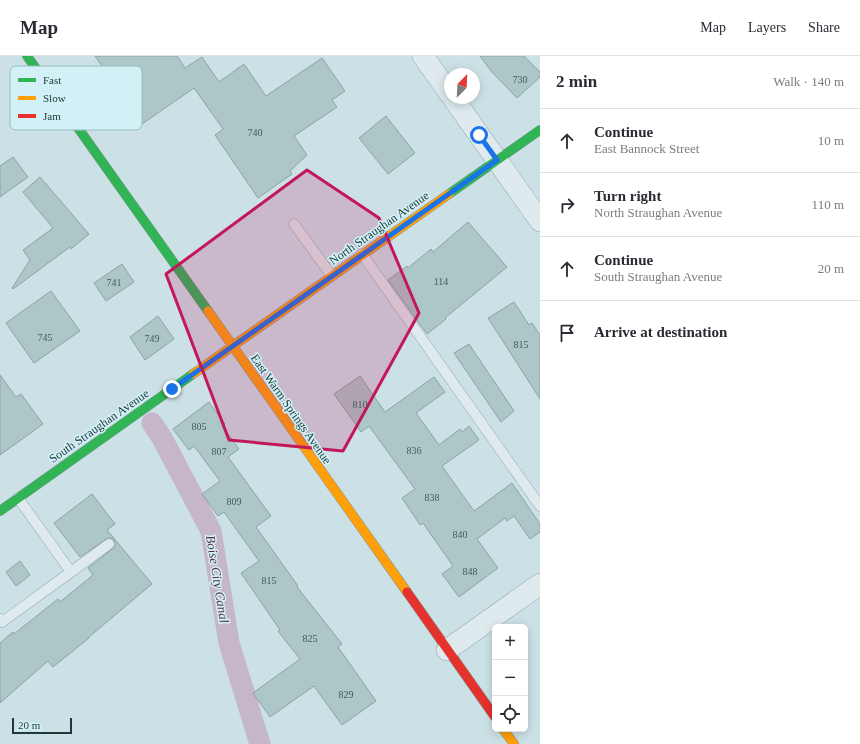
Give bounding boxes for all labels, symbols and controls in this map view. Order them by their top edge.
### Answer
text: Map [20,17,58,38]
text: Map [700,20,726,35]
text: Layers [748,20,786,35]
text: Share [808,20,840,35]
legend [10,66,142,130]
north arrow [444,68,480,104]
text: 2 min [556,72,597,91]
text: Fast [43,74,61,86]
house number: 730 [513,74,528,85]
text: Walk · 140 m [773,74,844,89]
text: Slow [43,92,66,104]
text: Jam [43,110,61,122]
text: Continue [594,124,653,140]
route start [470,126,488,144]
house number: 740 [248,127,263,138]
icon: ahead [556,130,578,152]
text: 10 m [818,133,844,148]
text: East Bannock Street [594,141,699,156]
street label: North Straughan Avenue [326,188,432,268]
text: Turn right [594,188,661,204]
icon: right [556,194,578,216]
text: 110 m [812,197,844,212]
text: North Straughan Avenue [594,205,722,220]
text: Continue [594,252,653,268]
icon: ahead [556,258,578,280]
text: 20 m [818,261,844,276]
text: South Straughan Avenue [594,269,722,284]
house number: 114 [434,276,448,287]
house number: 741 [107,277,122,288]
icon: arrive [556,322,578,344]
text: Arrive at destination [594,324,727,340]
house number: 745 [38,332,53,343]
house number: 749 [145,333,160,344]
house number: 815 [514,339,529,350]
street label: East Warm Springs Avenue [248,351,334,467]
route end [163,380,181,398]
street label: South Straughan Avenue [46,386,152,466]
house number: 810 [353,399,368,410]
house number: 805 [192,421,207,432]
house number: 836 [407,445,422,456]
house number: 807 [212,446,227,457]
house number: 838 [425,492,440,503]
house number: 809 [227,496,242,507]
house number: 840 [453,529,468,540]
water label: Boise City Canal [203,534,232,624]
house number: 848 [463,566,478,577]
house number: 815 [262,575,277,586]
map controls [492,624,528,732]
button: + [492,624,528,660]
house number: 825 [303,633,318,644]
button: − [492,660,528,696]
house number: 829 [339,689,354,700]
button: locate [492,696,528,732]
scale bar [12,716,72,735]
text: 20 m [18,719,40,731]

